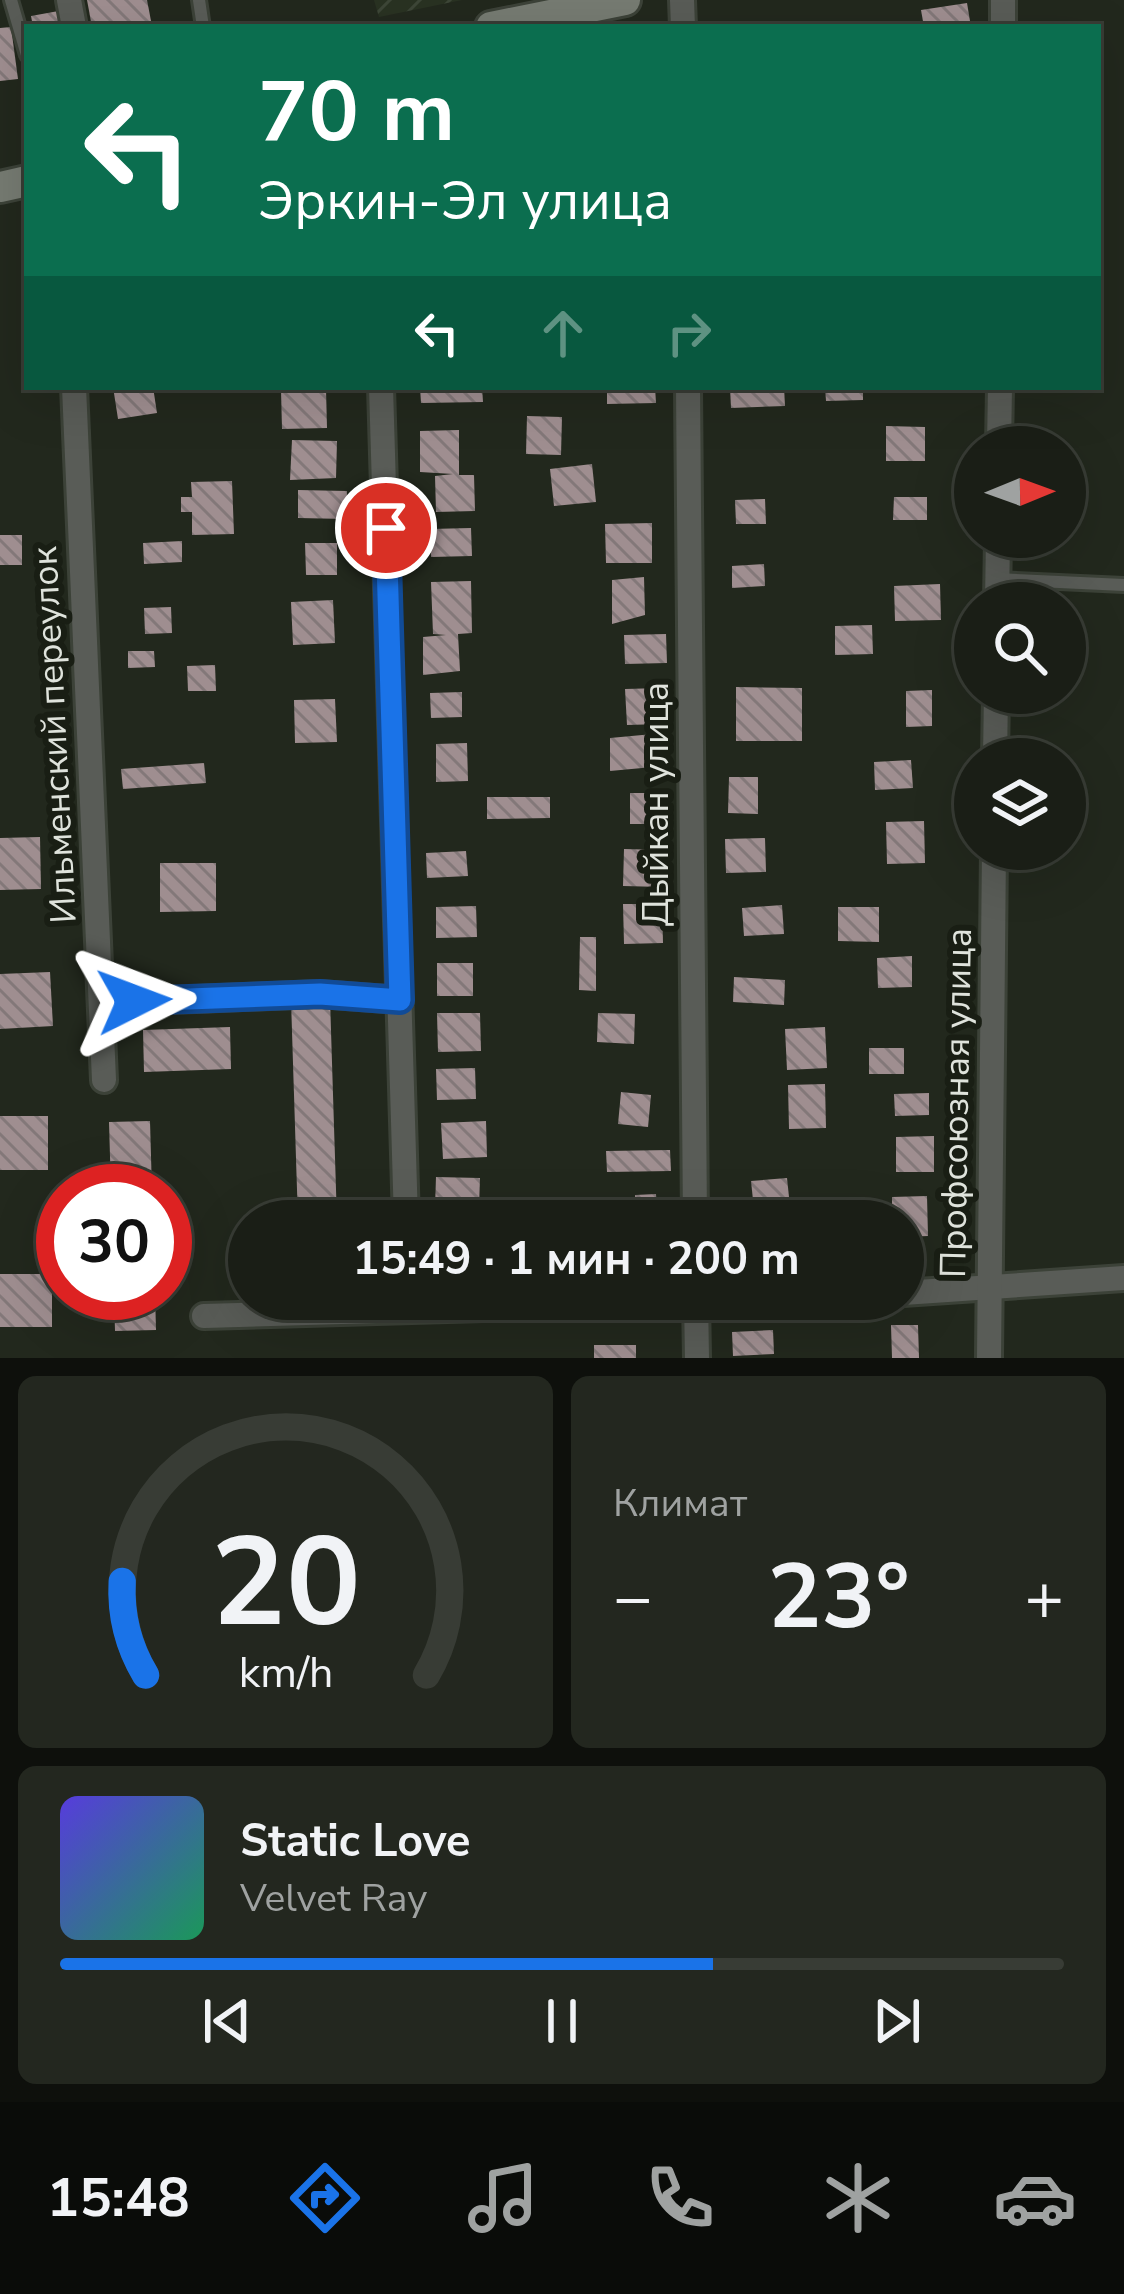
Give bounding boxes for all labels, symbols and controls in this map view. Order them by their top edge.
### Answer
text: 70 m [258,55,455,170]
icon: left [60,72,216,228]
text: Эркин-Эл улица [258,164,672,238]
icon: left [404,300,470,366]
icon: ahead [530,300,596,366]
icon: right [656,300,722,366]
north arrow [954,426,1086,558]
map controls [954,426,1086,870]
pin [335,477,437,579]
icon: arrive [353,495,419,561]
street label: Ильменский переулок [20,545,89,925]
button: search [954,582,1086,714]
street label: Дыйкан улица [632,682,681,926]
button: layers [954,738,1086,870]
street label: Профсоюзная улица [929,928,984,1278]
position arrow [71,938,197,1064]
speed limit sign: 30 [36,1164,192,1320]
text: 15:49 · 1 мин · 200 m [352,1229,800,1290]
text: Климат [613,1477,747,1530]
text: 20 [211,1498,360,1668]
text: 23° [767,1536,910,1659]
text: − [613,1553,653,1643]
text: + [1024,1553,1064,1643]
text: km/h [238,1644,333,1702]
text: Static Love [240,1811,470,1872]
text: Velvet Ray [240,1872,427,1925]
icon: previous [194,1988,260,2054]
icon: pause [529,1988,595,2054]
icon: next [864,1988,930,2054]
icon: directions [283,2156,367,2240]
icon: music [461,2156,545,2240]
icon: phone [638,2156,722,2240]
icon: climate [816,2156,900,2240]
icon: car [993,2156,1077,2240]
text: 15:48 [47,2161,190,2235]

